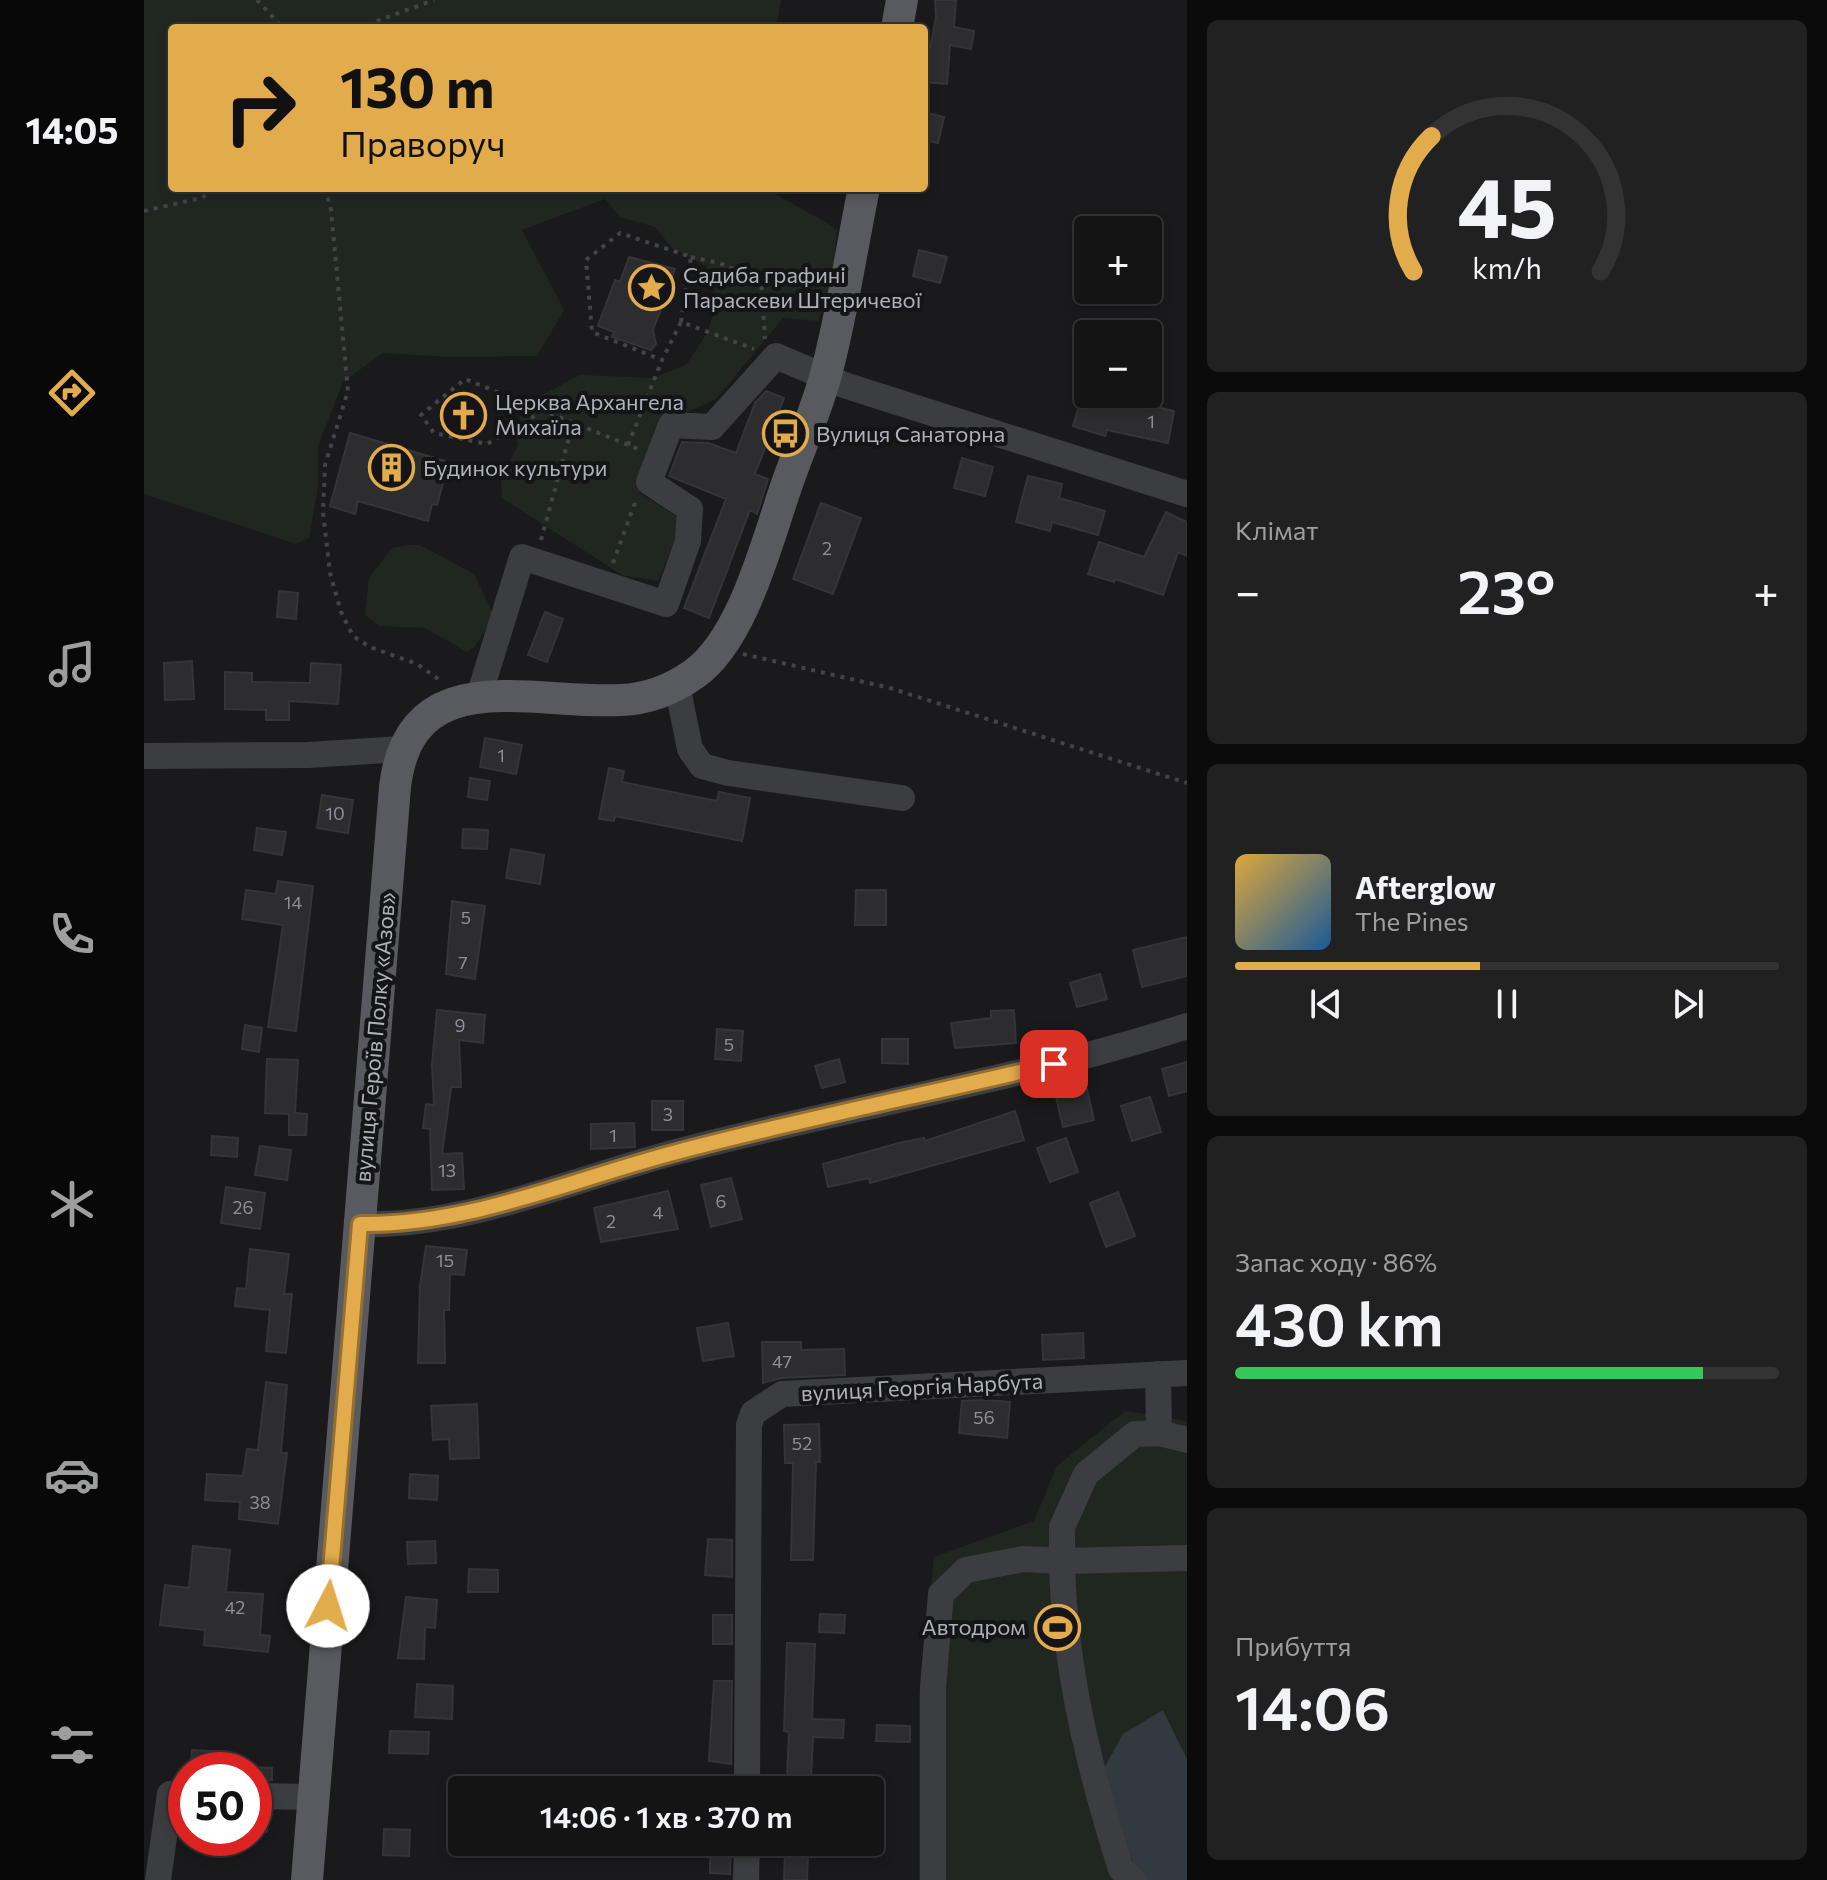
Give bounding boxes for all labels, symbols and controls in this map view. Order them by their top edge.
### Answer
text: 130 m [340,51,495,120]
icon: right [208,56,312,160]
text: 14:05 [26,107,118,151]
text: Праворуч [340,120,506,164]
text: 45 [1457,153,1557,255]
map controls [1074,216,1162,408]
button: + [1074,216,1162,304]
text: km/h [1472,250,1542,285]
place label: Садиба графині Параскеви Штеричевої [683,261,922,313]
place icon: Садиба графині Параскеви Штеричевої [628,264,676,312]
button: − [1074,320,1162,408]
icon: directions [44,365,100,421]
place label: Церква Архангела Михаїла [495,388,684,440]
church icon: Церква Архангела Михаїла [440,391,488,439]
bus stop icon: Вулиця Санаторна [761,410,809,458]
house number: 1 [1147,410,1155,432]
place label: Вулиця Санаторна [816,420,1005,447]
building icon: Будинок культури [368,444,416,492]
place label: Будинок культури [423,454,608,481]
text: Клімат [1235,514,1318,545]
house number: 2 [822,537,832,559]
text: 23° [1458,553,1556,626]
text: − [1235,563,1260,617]
text: + [1753,563,1779,617]
icon: music [44,636,100,692]
house number: 1 [497,744,505,766]
house number: 10 [325,802,345,824]
text: Afterglow [1355,868,1496,905]
house number: 14 [284,891,302,913]
street label: вулиця Героїв Полку «Азов» [348,891,401,1183]
text: The Pines [1355,905,1469,936]
icon: phone [44,906,100,962]
house number: 5 [461,906,471,928]
house number: 7 [458,951,468,973]
icon: previous [1304,982,1348,1026]
icon: pause [1485,982,1529,1026]
icon: next [1666,982,1710,1026]
house number: 9 [455,1014,465,1036]
pin [1020,1030,1088,1098]
house number: 5 [724,1033,734,1055]
icon: arrive [1032,1042,1076,1086]
house number: 3 [663,1103,673,1125]
house number: 1 [609,1124,617,1146]
house number: 13 [438,1159,456,1181]
icon: climate [44,1176,100,1232]
house number: 6 [716,1190,726,1212]
house number: 26 [233,1196,253,1218]
house number: 4 [653,1201,664,1223]
house number: 2 [606,1210,616,1232]
text: Запас ходу · 86% [1235,1246,1437,1277]
house number: 15 [436,1249,454,1271]
text: 430 km [1235,1285,1444,1358]
house number: 47 [772,1350,792,1372]
street label: вулиця Георгія Нарбута [800,1367,1044,1406]
house number: 56 [973,1406,995,1428]
house number: 52 [792,1432,812,1454]
icon: car [44,1447,100,1503]
house number: 38 [249,1491,271,1513]
position arrow [286,1564,370,1648]
house number: 42 [225,1596,245,1618]
sports icon: Автодром [1033,1603,1081,1651]
place label: Автодром [921,1613,1026,1640]
text: Прибуття [1235,1630,1351,1661]
text: 14:06 [1235,1669,1390,1742]
icon: filters [44,1717,100,1773]
speed limit sign: 50 [168,1752,272,1856]
text: 14:06 · 1 хв · 370 m [540,1797,792,1834]

